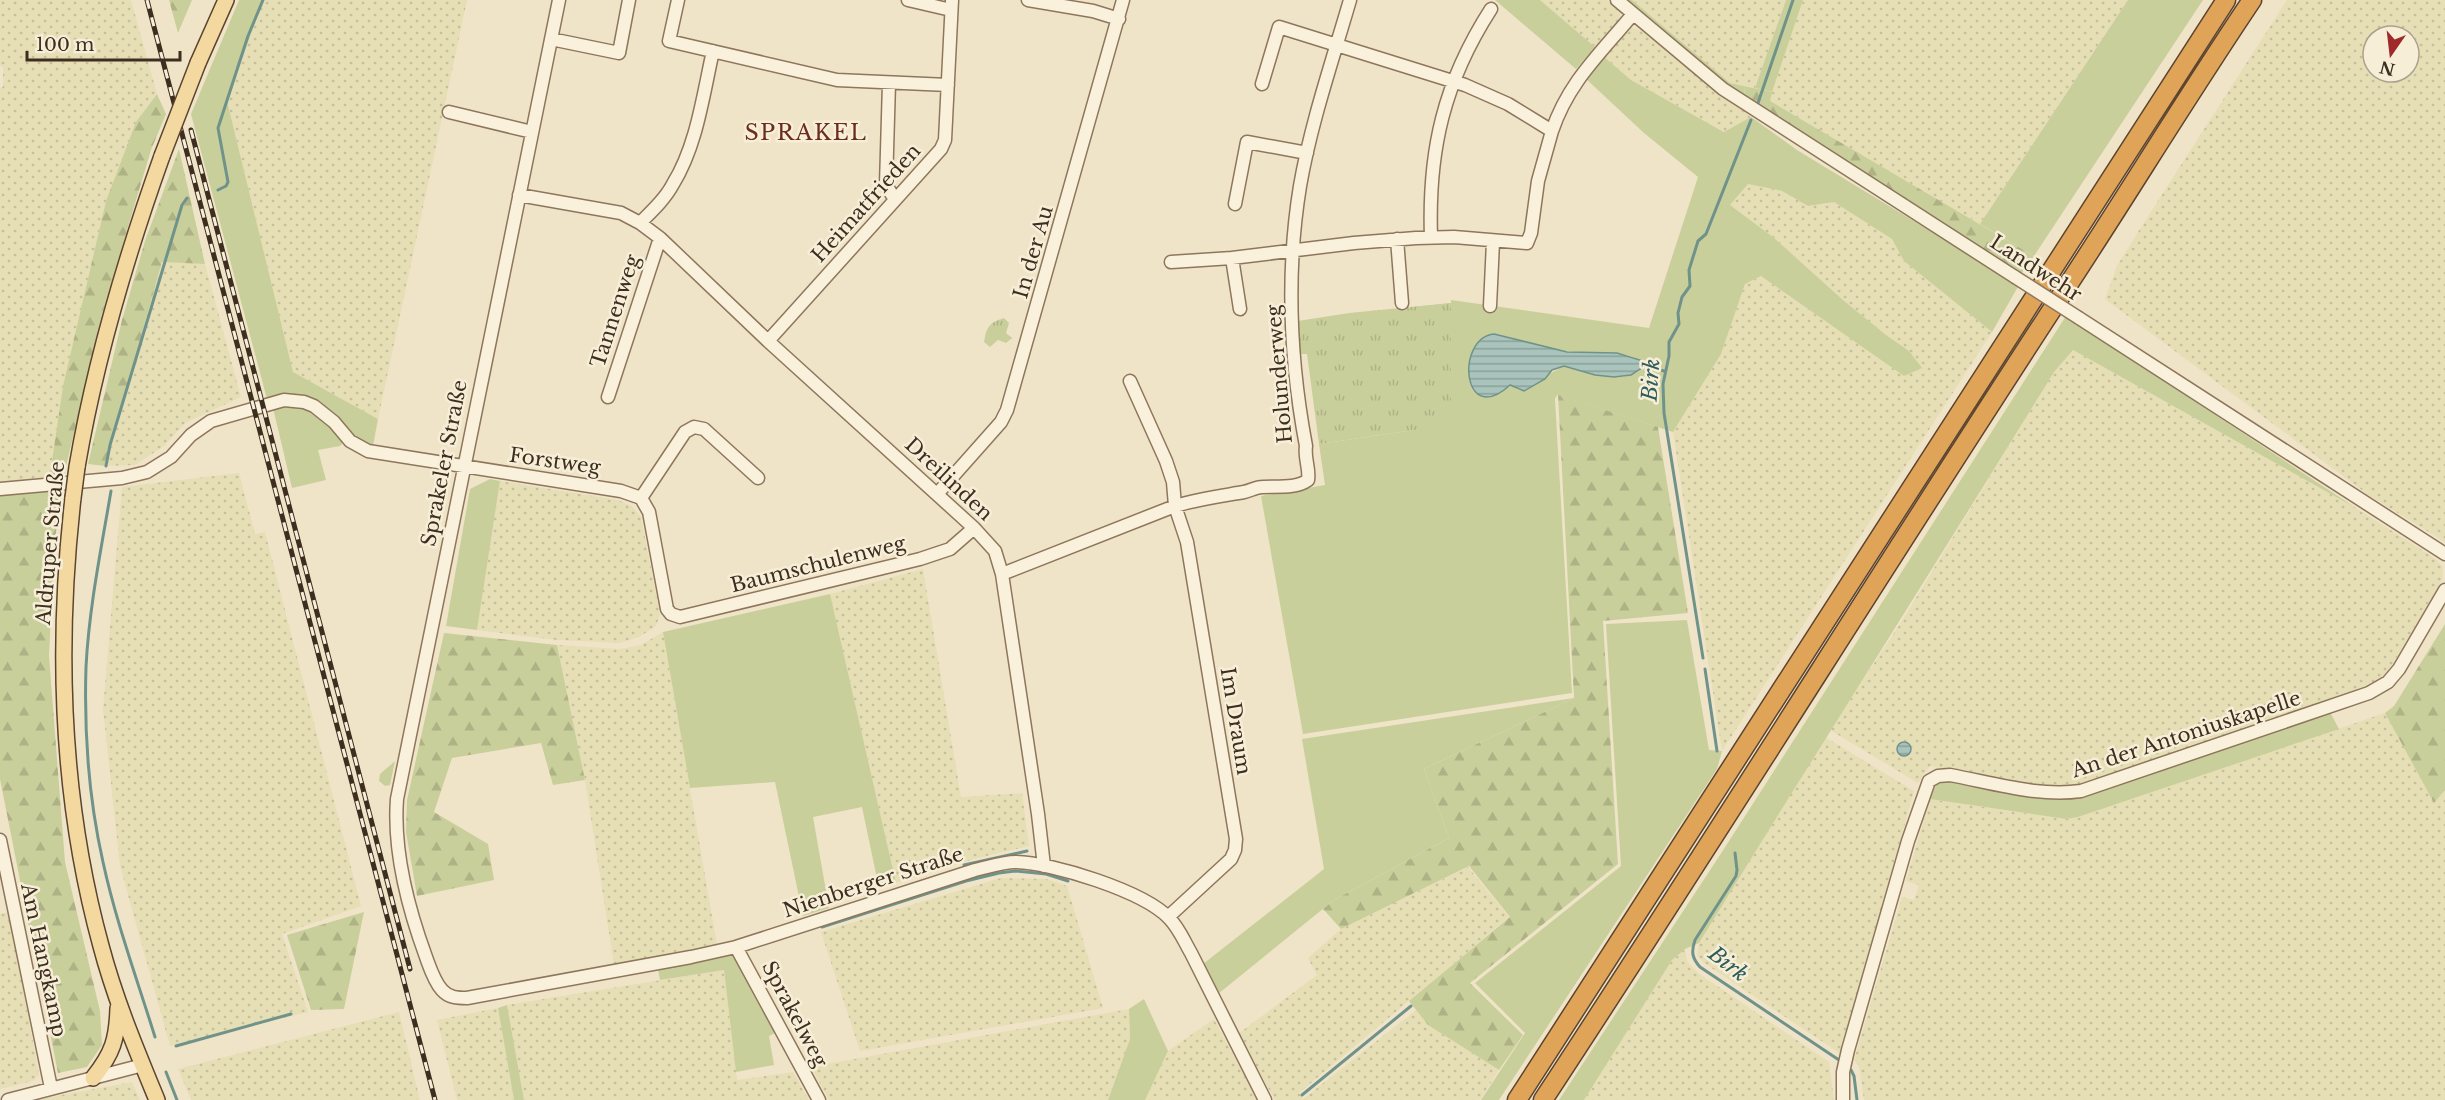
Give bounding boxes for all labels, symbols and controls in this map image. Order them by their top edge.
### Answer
scale bar [27,24,180,62]
north arrow [2361,24,2421,84]
text: 100 m [36,34,94,56]
text: N [2378,57,2397,80]
district label: SPRAKEL [744,119,868,146]
street label: Heimatfrieden [807,139,926,267]
street label: In der Au [1008,203,1058,301]
street label: Landwehr [1986,230,2087,307]
street label: Tannenweg [585,250,645,371]
street label: Holunderweg [1261,303,1297,444]
water label: Birk [1636,358,1665,403]
street label: Sprakeler Straße [416,378,472,548]
street label: Dreilinden [900,432,998,526]
street label: Forstweg [508,443,603,479]
street label: Aldruper Straße [31,460,69,627]
street label: Baumschulenweg [728,530,909,597]
street label: Im Draum [1216,665,1256,777]
street label: An der Antoniuskapelle [2067,686,2304,783]
street label: Nienberger Straße [780,842,966,922]
street label: Am Hangkamp [16,880,72,1039]
water label: Birk [1702,940,1753,987]
street label: Sprakelweg [757,957,833,1072]

